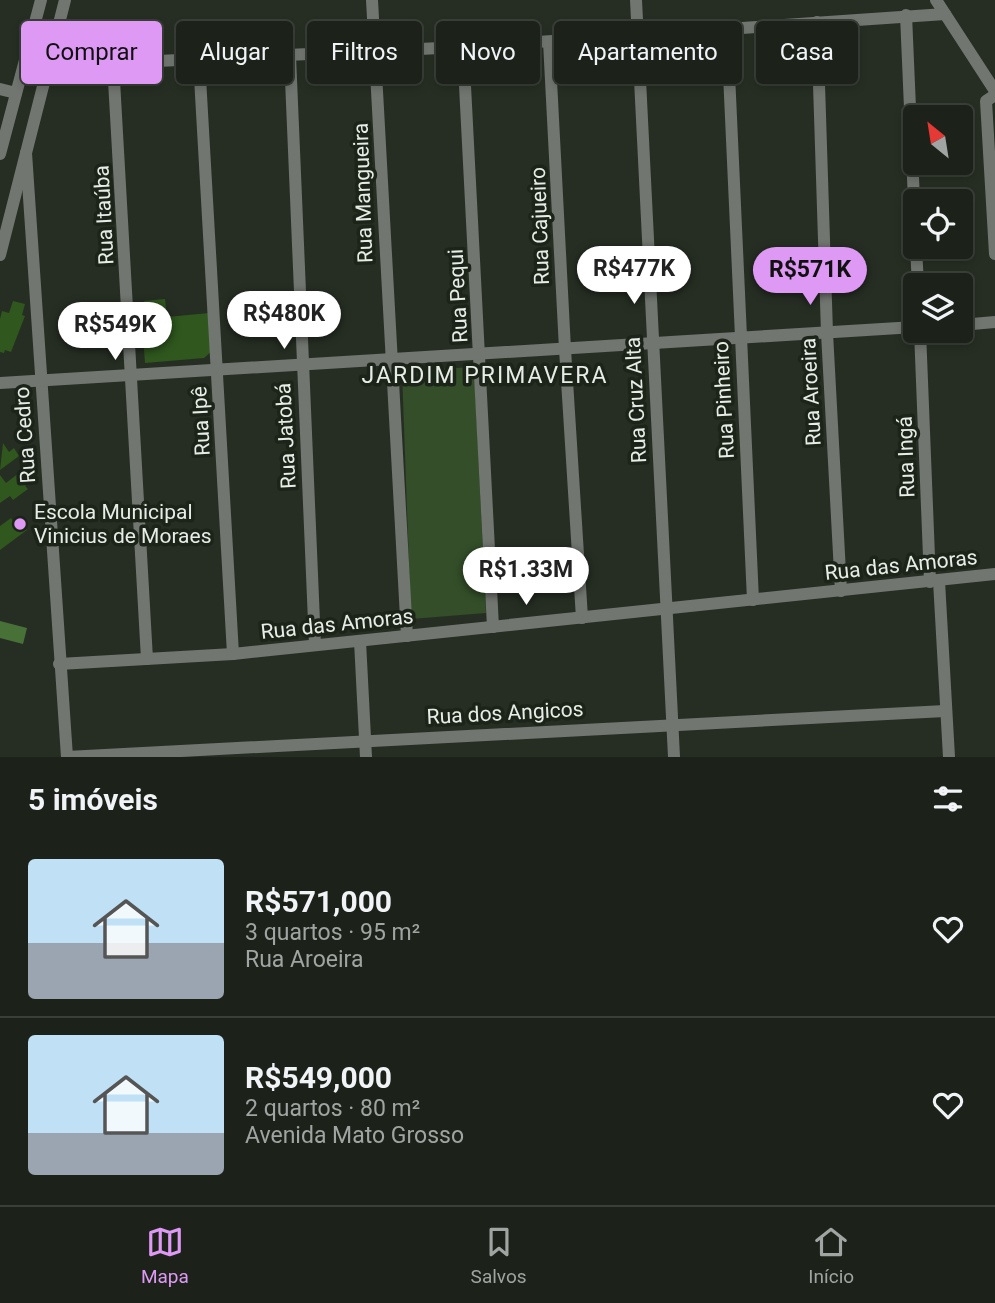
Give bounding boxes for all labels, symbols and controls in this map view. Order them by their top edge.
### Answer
chip: Comprar [21,21,162,84]
chip: Alugar [176,21,293,84]
chip: Filtros [307,21,422,84]
chip: Novo [436,21,540,84]
chip: Apartamento [554,21,742,84]
chip: Casa [756,21,858,84]
north arrow [903,105,973,175]
map controls [903,105,973,343]
street label: Rua Mangueira [349,122,377,264]
street label: Rua Itaúba [89,164,119,266]
street label: Rua Cajueiro [526,167,554,285]
button: locate [903,189,973,259]
pin: R$477K [577,246,691,306]
pin: R$571K [753,247,867,307]
street label: Rua Pequi [444,248,472,344]
text: R$477K [593,255,675,282]
text: R$571K [769,256,851,283]
button: layers [903,273,973,343]
pin: R$480K [227,292,341,351]
text: R$480K [243,300,325,327]
pin: R$549K [58,302,172,362]
text: R$549K [74,311,156,338]
street label: Rua Cruz Alta [621,336,651,464]
street label: Rua Aroeira [796,337,826,447]
street label: Rua Pinheiro [709,341,739,459]
district label: JARDIM PRIMAVERA [362,362,608,389]
street label: Rua Jatobá [271,382,301,490]
street label: Rua Cedro [10,386,40,484]
street label: Rua Ipê [187,386,215,456]
street label: Rua Ingá [893,416,919,498]
place label: Escola Municipal Vinicius de Moraes [34,500,212,548]
marker: Escola Municipal Vinicius de Moraes [12,516,28,532]
street label: Rua das Amoras [823,545,979,585]
pin: R$1.33M [461,548,591,607]
text: R$1.33M [479,556,573,583]
street label: Rua das Amoras [259,604,415,644]
street label: Rua dos Angicos [426,697,584,729]
icon: filters [929,780,967,818]
text: 5 imóveis [28,782,158,817]
text: R$571,000 [245,884,392,919]
icon: home [84,887,168,971]
icon: heart [929,910,967,948]
text: 3 quartos · 95 m² [245,919,420,946]
text: Rua Aroeira [245,946,363,973]
text: R$549,000 [245,1060,392,1095]
icon: home [84,1063,168,1147]
icon: heart [929,1086,967,1124]
text: 2 quartos · 80 m² [245,1095,420,1122]
text: Avenida Mato Grosso [245,1122,464,1149]
tab: Mapa [141,1223,189,1288]
tab: Salvos [471,1223,527,1288]
tab: Início [808,1223,854,1288]

